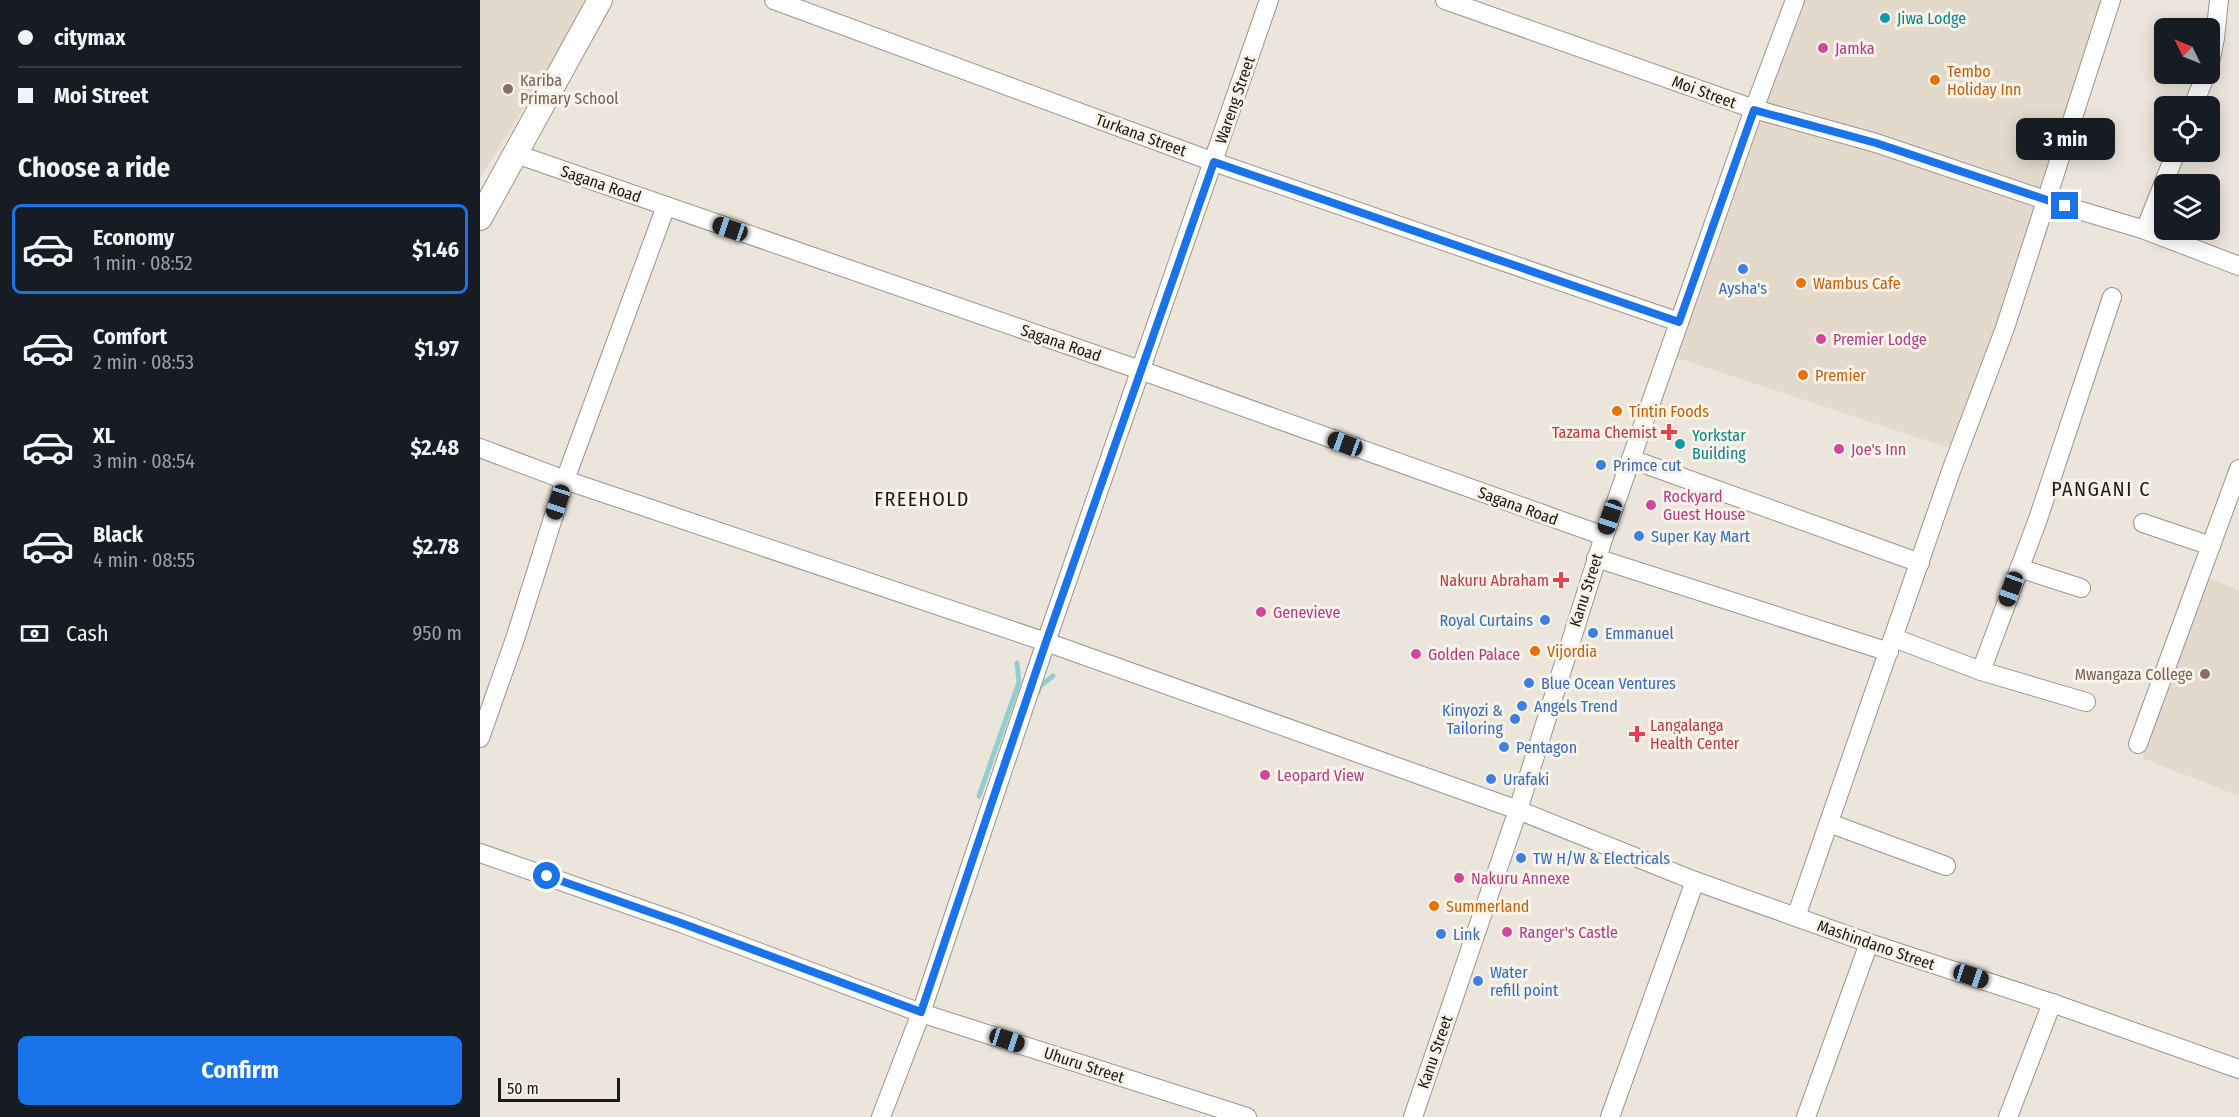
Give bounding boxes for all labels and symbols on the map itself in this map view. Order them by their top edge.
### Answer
place label: Jiwa Lodge [1897,9,1966,28]
marker: Jiwa Lodge [1878,11,1892,25]
north arrow [2154,18,2220,84]
place label: Jamka [1835,39,1875,58]
marker: Jamka [1816,41,1830,55]
street label: Wareng Street [1211,53,1259,146]
place label: Tembo Holiday Inn [1947,62,2022,99]
place label: Kariba Primary School [520,71,619,108]
street label: Moi Street [1669,72,1739,113]
marker: Tembo Holiday Inn [1928,73,1942,87]
marker: Kariba Primary School [501,82,515,96]
street label: Turkana Street [1093,110,1190,160]
callout: 3 min [2016,119,2114,161]
street label: Sagana Road [558,161,644,207]
route end [2051,192,2078,219]
car [710,215,750,243]
marker: Aysha's [1736,262,1750,276]
place label: Wambus Cafe [1813,274,1901,293]
marker: Wambus Cafe [1794,276,1808,290]
place label: Aysha's [1719,279,1767,298]
street label: Sagana Road [1018,320,1104,366]
place label: Premier Lodge [1833,330,1927,349]
marker: Premier Lodge [1814,332,1828,346]
place label: Premier [1815,366,1866,385]
marker: Premier [1796,368,1810,382]
place label: Tintin Foods [1629,402,1709,421]
marker: Tintin Foods [1610,404,1624,418]
place label: Tazama Chemist [1552,423,1658,442]
marker: Tazama Chemist [1662,425,1676,439]
place label: Yorkstar Building [1692,426,1746,463]
car [1325,429,1365,459]
marker: Yorkstar Building [1673,437,1687,451]
place label: Joe's Inn [1851,440,1906,459]
marker: Joe's Inn [1832,442,1846,456]
place label: Primce cut [1613,456,1682,475]
marker: Primce cut [1594,458,1608,472]
district label: PANGANI C [2051,477,2151,501]
car [544,482,572,522]
street label: Sagana Road [1475,483,1561,529]
district label: FREEHOLD [874,487,970,511]
place label: Rockyard Guest House [1663,487,1746,524]
car [1596,497,1624,537]
marker: Rockyard Guest House [1644,498,1658,512]
place label: Super Kay Mart [1651,527,1751,546]
marker: Super Kay Mart [1632,529,1646,543]
street label: Kanu Street [1565,550,1607,629]
car [1996,569,2026,609]
place label: Nakuru Abraham [1440,571,1549,590]
marker: Nakuru Abraham [1554,573,1568,587]
place label: Genevieve [1273,603,1340,622]
marker: Genevieve [1254,605,1268,619]
place label: Royal Curtains [1440,611,1533,630]
marker: Royal Curtains [1538,613,1552,627]
place label: Emmanuel [1605,624,1674,643]
marker: Emmanuel [1586,626,1600,640]
place label: Vijordia [1547,642,1597,661]
marker: Vijordia [1528,644,1542,658]
place label: Golden Palace [1428,645,1520,664]
marker: Golden Palace [1409,647,1423,661]
place label: Mwangaza College [2075,665,2193,684]
marker: Mwangaza College [2198,667,2212,681]
place label: Blue Ocean Ventures [1541,674,1676,693]
marker: Blue Ocean Ventures [1522,676,1536,690]
place label: Angels Trend [1534,697,1618,716]
marker: Angels Trend [1515,699,1529,713]
place label: Kinyozi & Tailoring [1442,701,1503,738]
marker: Kinyozi & Tailoring [1508,712,1522,726]
place label: Langalanga Health Center [1650,716,1740,753]
marker: Langalanga Health Center [1628,725,1646,743]
place label: Pentagon [1516,738,1577,757]
marker: Pentagon [1497,740,1511,754]
place label: Leopard View [1277,766,1365,785]
marker: Leopard View [1258,768,1272,782]
place label: Urafaki [1503,770,1549,789]
marker: Urafaki [1484,772,1498,786]
place label: TW H/W & Electricals [1533,849,1670,868]
marker: TW H/W & Electricals [1514,851,1528,865]
route start [533,862,560,889]
place label: Nakuru Annexe [1471,869,1570,888]
marker: Nakuru Annexe [1452,871,1466,885]
place label: Summerland [1446,897,1529,916]
marker: Summerland [1427,899,1441,913]
street label: Mashindano Street [1815,916,1938,974]
place label: Ranger's Castle [1519,923,1618,942]
place label: Link [1453,925,1481,944]
marker: Ranger's Castle [1500,925,1514,939]
marker: Link [1434,927,1448,941]
car [1951,962,1991,990]
place label: Water refill point [1490,963,1559,1000]
marker: Water refill point [1471,974,1485,988]
street label: Kanu Street [1414,1012,1457,1091]
car [987,1026,1027,1054]
street label: Uhuru Street [1041,1043,1127,1087]
scale bar [498,1075,620,1102]

